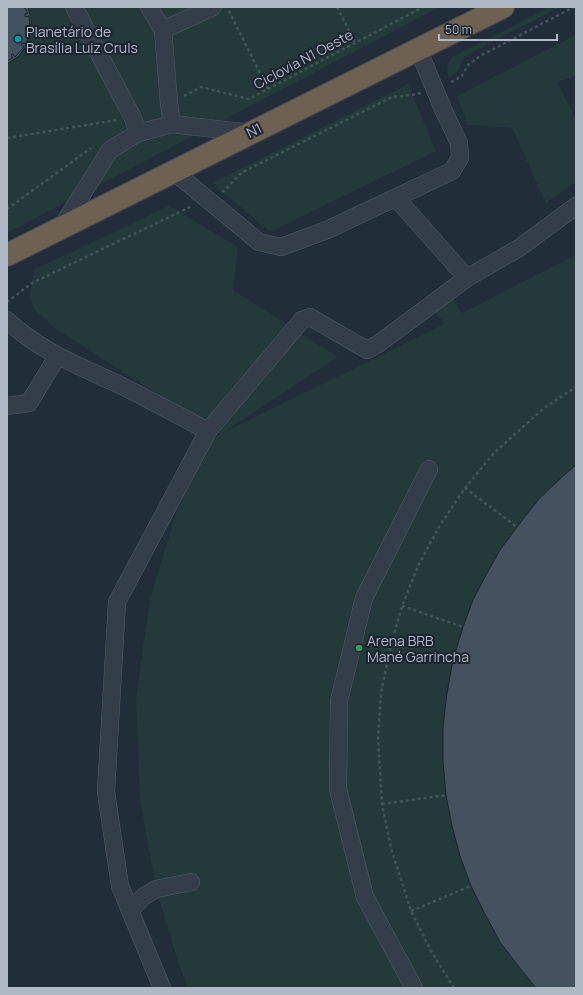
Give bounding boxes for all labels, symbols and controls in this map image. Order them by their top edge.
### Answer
scale bar [439,16,557,42]
text: 50 m [445,21,472,38]
place label: Planetário de Brasília Luiz Cruls [26,22,138,57]
street label: Ciclovia N1 Oeste [250,25,356,93]
marker: Planetário de Brasília Luiz Cruls [13,34,23,44]
street label: N1 [243,118,265,142]
place label: Arena BRB Mané Garrincha [367,631,469,666]
marker: Arena BRB Mané Garrincha [354,643,364,653]

